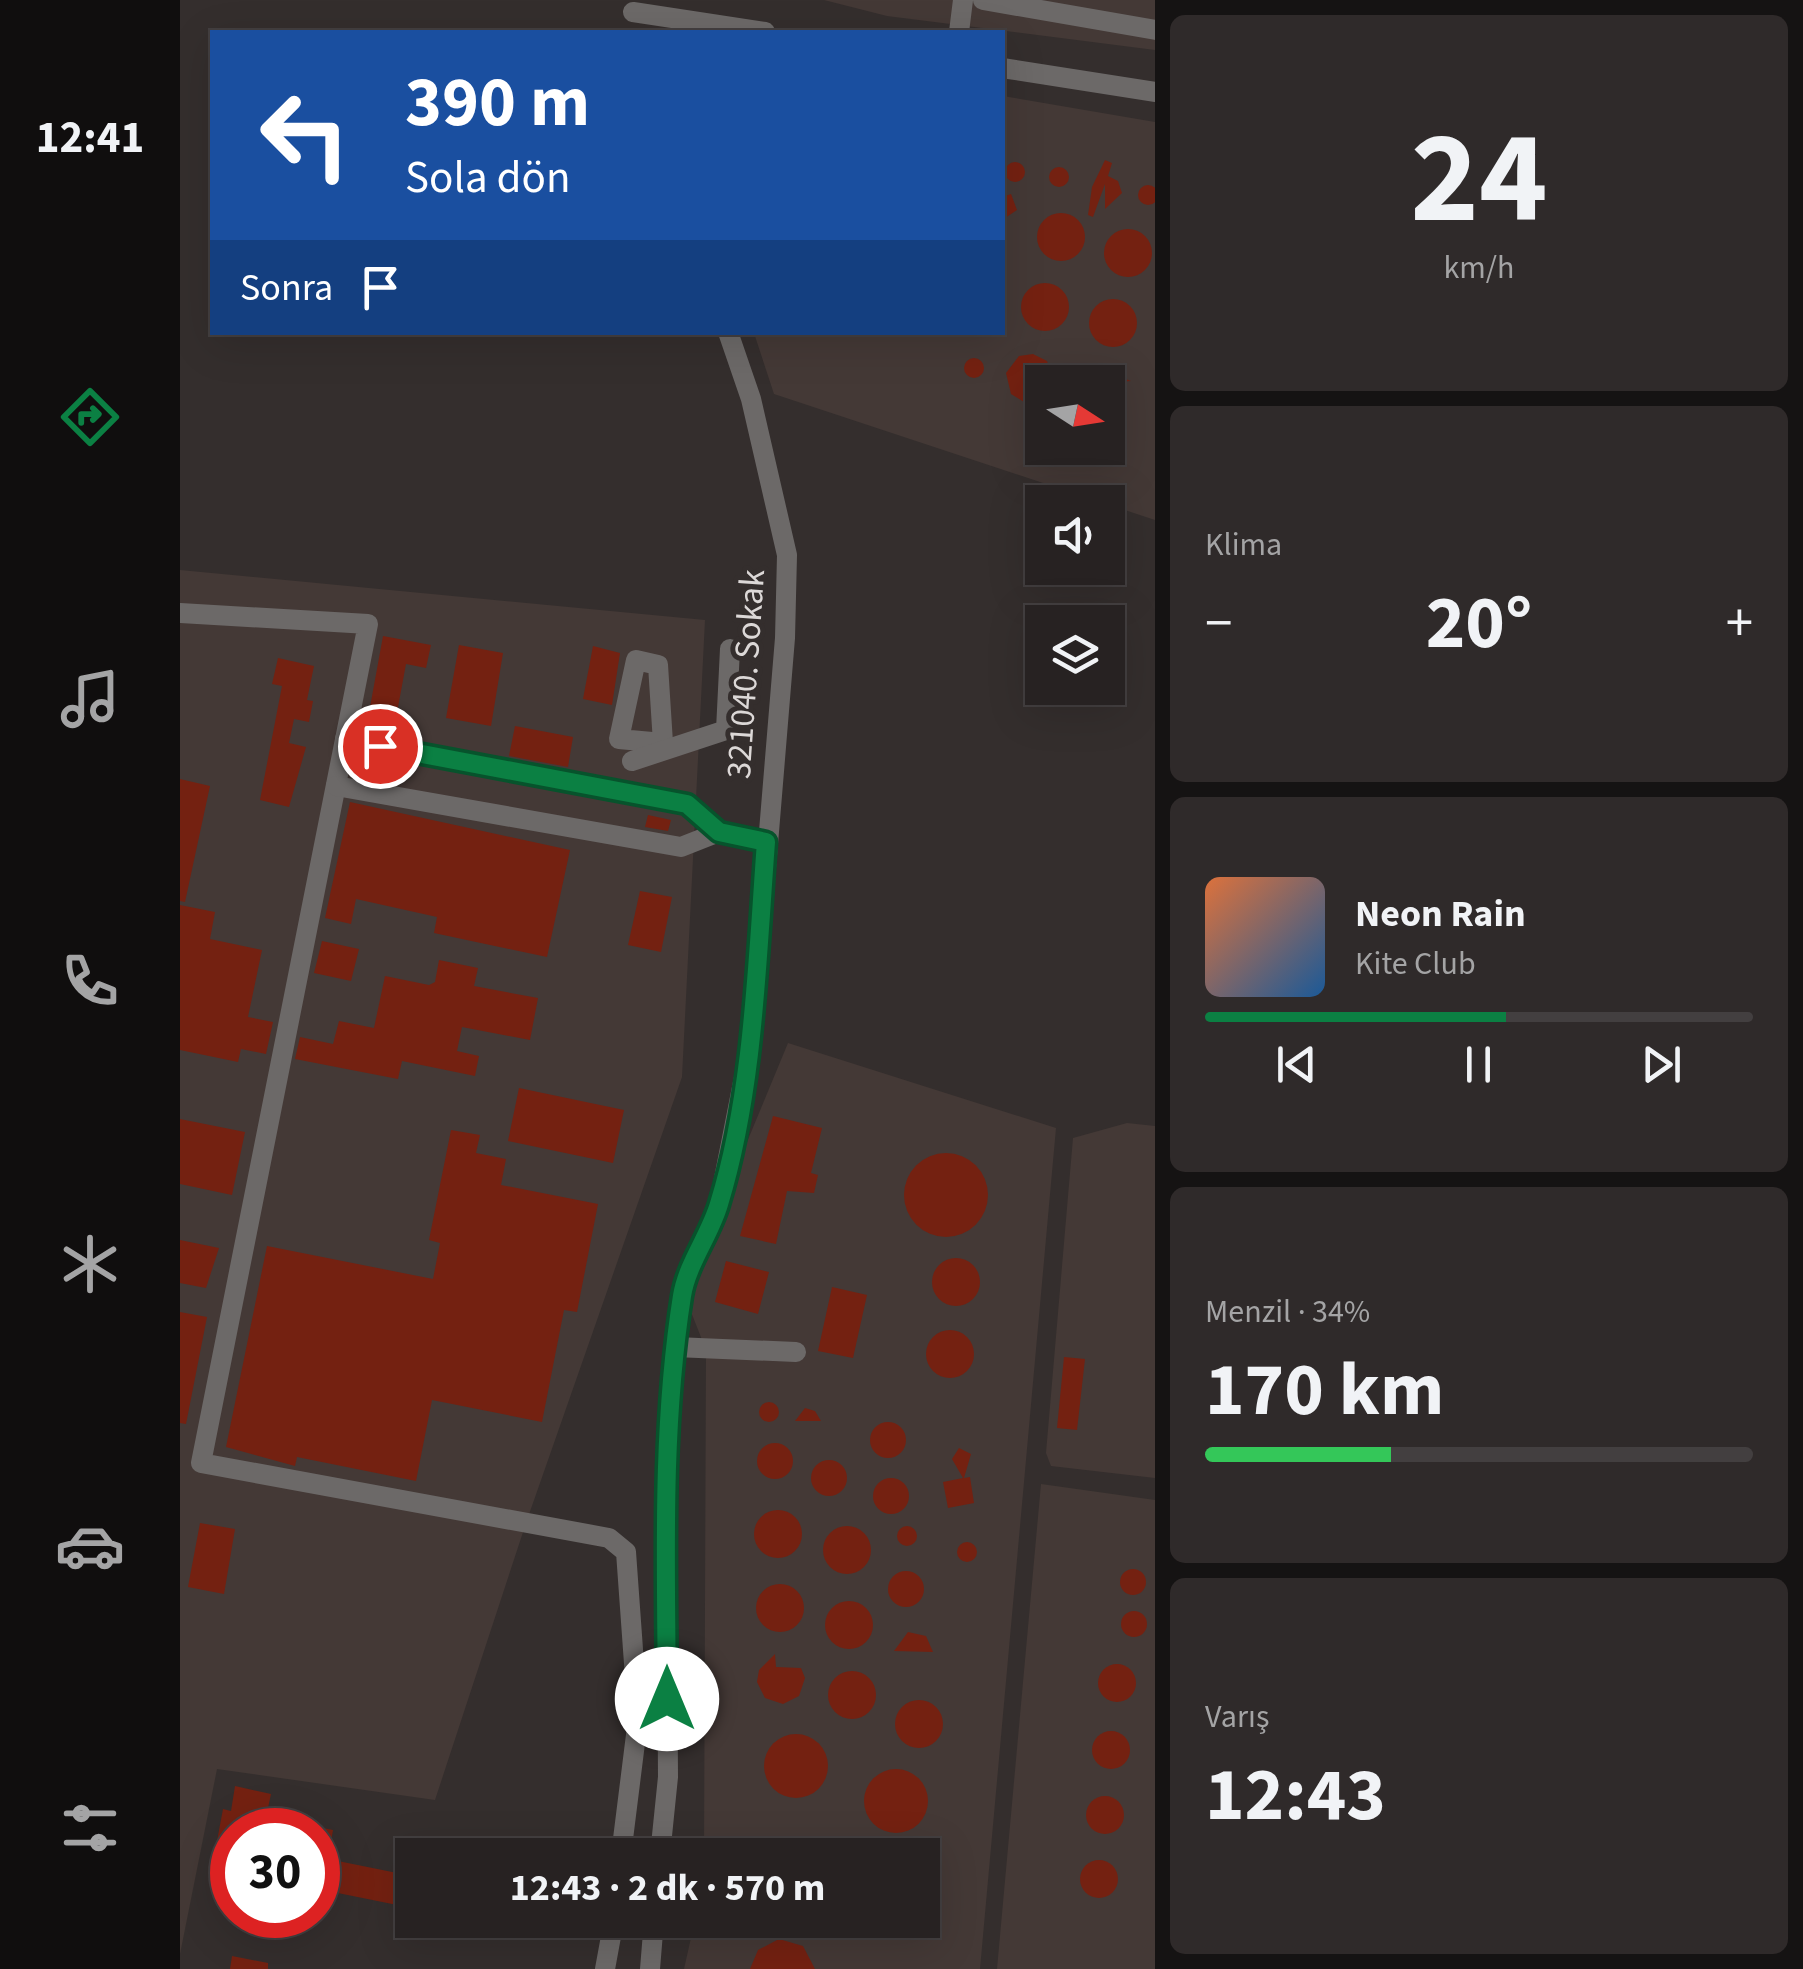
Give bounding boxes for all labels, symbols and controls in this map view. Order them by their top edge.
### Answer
text: 390 m [405,53,590,153]
icon: left [240,70,370,200]
text: 24 [1410,87,1548,272]
text: 12:41 [36,106,144,170]
text: Sola dön [405,146,571,210]
text: km/h [1444,245,1514,291]
icon: arrive [353,260,408,315]
text: Sonra [240,261,333,315]
north arrow [1025,365,1125,465]
map controls [1025,365,1125,705]
icon: directions [55,382,125,452]
button: sound [1025,485,1125,585]
text: Klima [1205,522,1282,568]
street label: 321040. Sokak [714,567,778,780]
text: 20° [1426,570,1532,677]
text: − [1205,585,1232,663]
text: + [1726,585,1753,663]
button: layers [1025,605,1125,705]
icon: music [55,664,125,734]
pin [338,704,423,789]
icon: arrive [353,719,408,774]
text: Neon Rain [1355,887,1526,941]
text: Kite Club [1355,941,1476,987]
icon: phone [55,946,125,1016]
icon: previous [1269,1037,1324,1092]
icon: pause [1451,1037,1506,1092]
icon: next [1634,1037,1689,1092]
icon: climate [55,1229,125,1299]
text: Menzil · 34% [1205,1289,1370,1335]
text: 170 km [1205,1337,1444,1444]
icon: car [55,1511,125,1581]
position arrow [615,1647,719,1751]
text: Varış [1205,1694,1269,1740]
text: 12:43 [1205,1742,1386,1849]
icon: filters [55,1793,125,1863]
speed limit sign: 30 [210,1808,340,1938]
text: 12:43 · 2 dk · 570 m [510,1861,825,1915]

